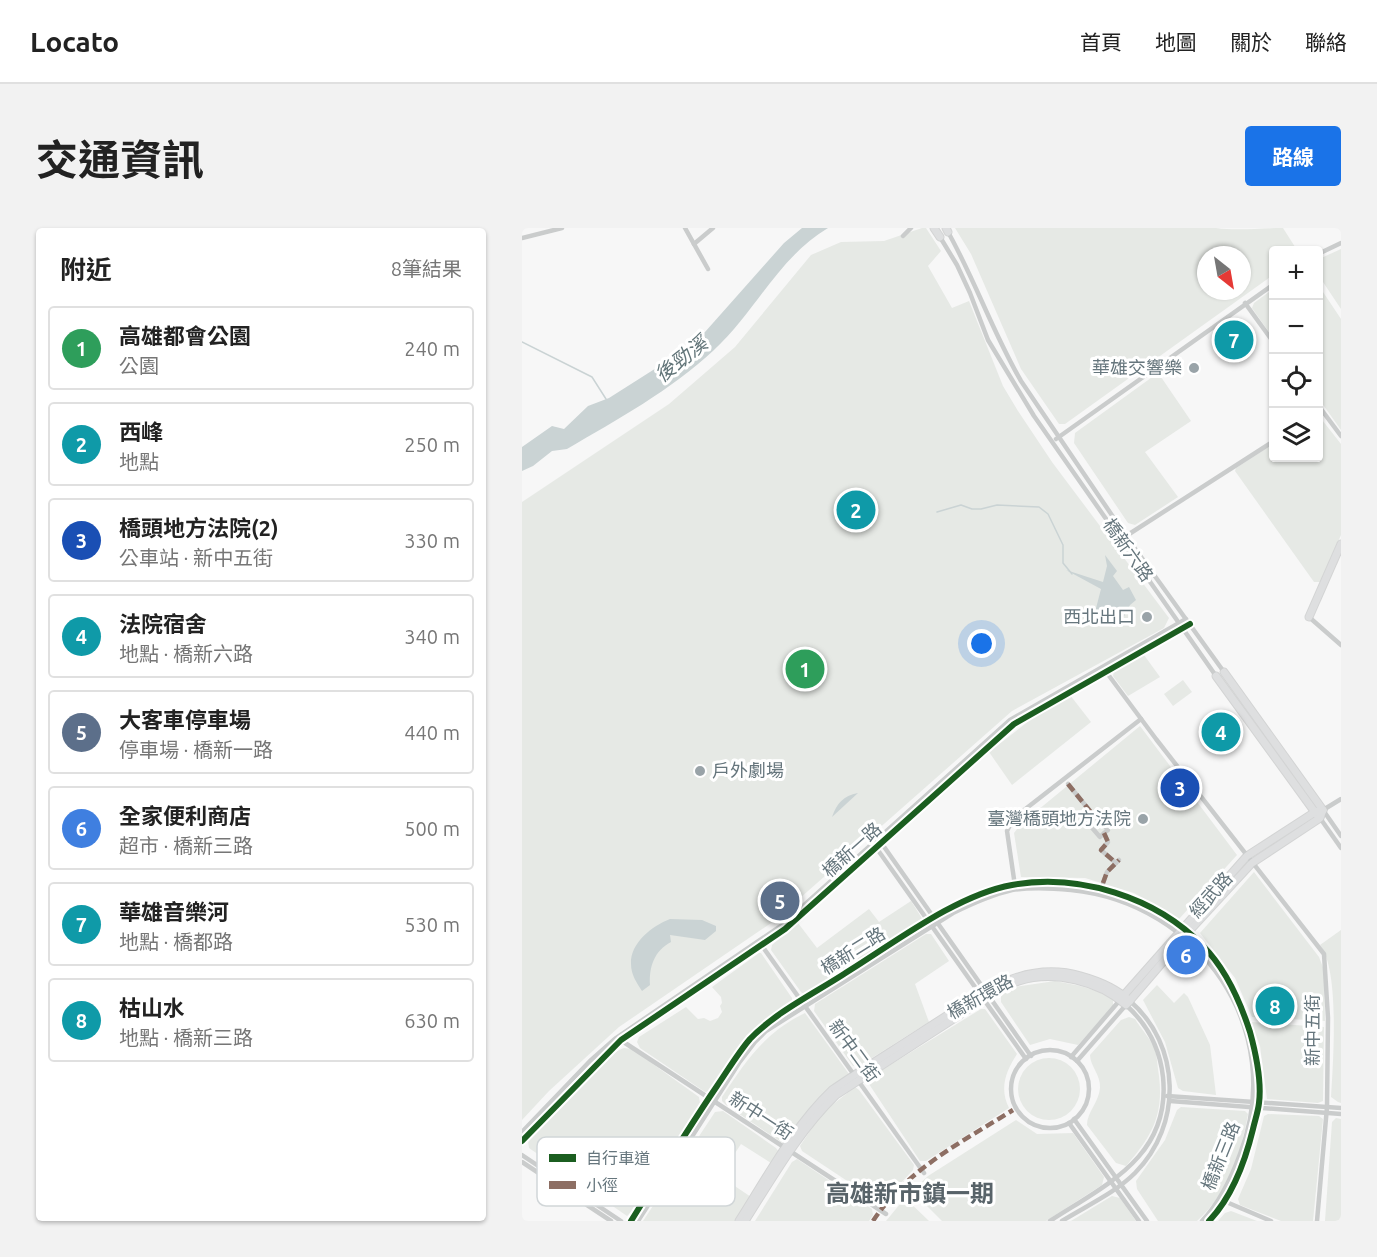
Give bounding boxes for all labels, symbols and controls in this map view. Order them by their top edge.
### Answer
text: Locato [30,26,119,57]
text: 首頁 [1080,30,1122,54]
text: 地圖 [1155,30,1197,54]
text: 關於 [1230,30,1272,54]
text: 聯絡 [1305,30,1347,54]
button: 路線 [1245,126,1341,186]
text: 交通資訊 [36,136,204,183]
north arrow [1197,246,1251,300]
map controls [1269,246,1323,462]
button: + [1269,246,1323,300]
text: 附近 [60,255,112,284]
text: 8筆結果 [391,257,462,280]
button: − [1269,300,1323,354]
pin: 7 [1214,318,1254,362]
text: 高雄都會公園 [119,323,251,348]
water label: 後勁溪 [650,329,714,386]
text: 1 [76,337,87,360]
text: 240 m [404,337,460,360]
text: 公園 [119,354,159,377]
button: locate [1269,354,1323,408]
place label: 華雄交響樂 [1092,357,1182,377]
marker: 華雄交響樂 [1187,361,1201,375]
button: layers [1269,408,1323,462]
text: 西峰 [119,419,163,444]
text: 2 [76,433,87,456]
text: 250 m [404,433,460,456]
text: 地點 [119,450,159,473]
pin: 2 [836,488,876,532]
street label: 橋新六路 [1100,514,1158,585]
text: 橋頭地方法院(2) [119,515,279,540]
text: 3 [76,529,87,552]
text: 330 m [404,529,460,552]
text: 公車站 · 新中五街 [119,546,273,569]
place label: 西北出口 [1063,606,1135,626]
marker: 西北出口 [1140,610,1154,624]
text: 法院宿舍 [119,611,207,636]
text: 4 [76,625,87,648]
text: 340 m [404,625,460,648]
your location [967,629,996,658]
text: 地點 · 橋新六路 [119,642,253,665]
pin: 1 [786,646,824,692]
text: 大客車停車場 [119,707,251,732]
pin: 4 [1202,710,1240,754]
text: 5 [76,721,87,744]
text: 440 m [404,721,460,744]
text: 停車場 · 橋新一路 [119,738,273,761]
place label: 戶外劇場 [712,760,784,780]
marker: 戶外劇場 [693,764,707,778]
pin: 3 [1160,766,1200,810]
text: 全家便利商店 [119,803,251,828]
place label: 臺灣橋頭地方法院 [987,808,1131,828]
marker: 臺灣橋頭地方法院 [1136,812,1150,826]
text: 6 [76,817,87,840]
text: 500 m [404,817,460,840]
street label: 橋新一路 [818,818,885,881]
text: 超市 · 橋新三路 [119,834,253,857]
street label: 經武路 [1185,868,1236,921]
pin: 5 [760,878,800,924]
text: 華雄音樂河 [119,899,229,924]
text: 7 [76,913,87,936]
text: 530 m [404,913,460,936]
street label: 橋新二路 [817,923,888,978]
text: 地點 · 橋都路 [119,930,233,953]
pin: 6 [1166,932,1206,978]
street label: 橋新環路 [943,970,1016,1022]
pin: 8 [1256,984,1294,1028]
street label: 新中五街 [1302,994,1322,1066]
text: 枯山水 [119,995,185,1020]
text: 8 [76,1009,87,1032]
text: 630 m [404,1009,460,1032]
street label: 新中二街 [826,1015,884,1085]
text: 地點 · 橋新三路 [119,1026,253,1049]
street label: 新中一街 [726,1087,797,1143]
street label: 橋新三路 [1197,1119,1243,1193]
legend [537,1137,735,1206]
text: 自行車道 [586,1149,650,1167]
text: 小徑 [586,1176,618,1194]
district label: 高雄新市鎮一期 [826,1180,994,1207]

